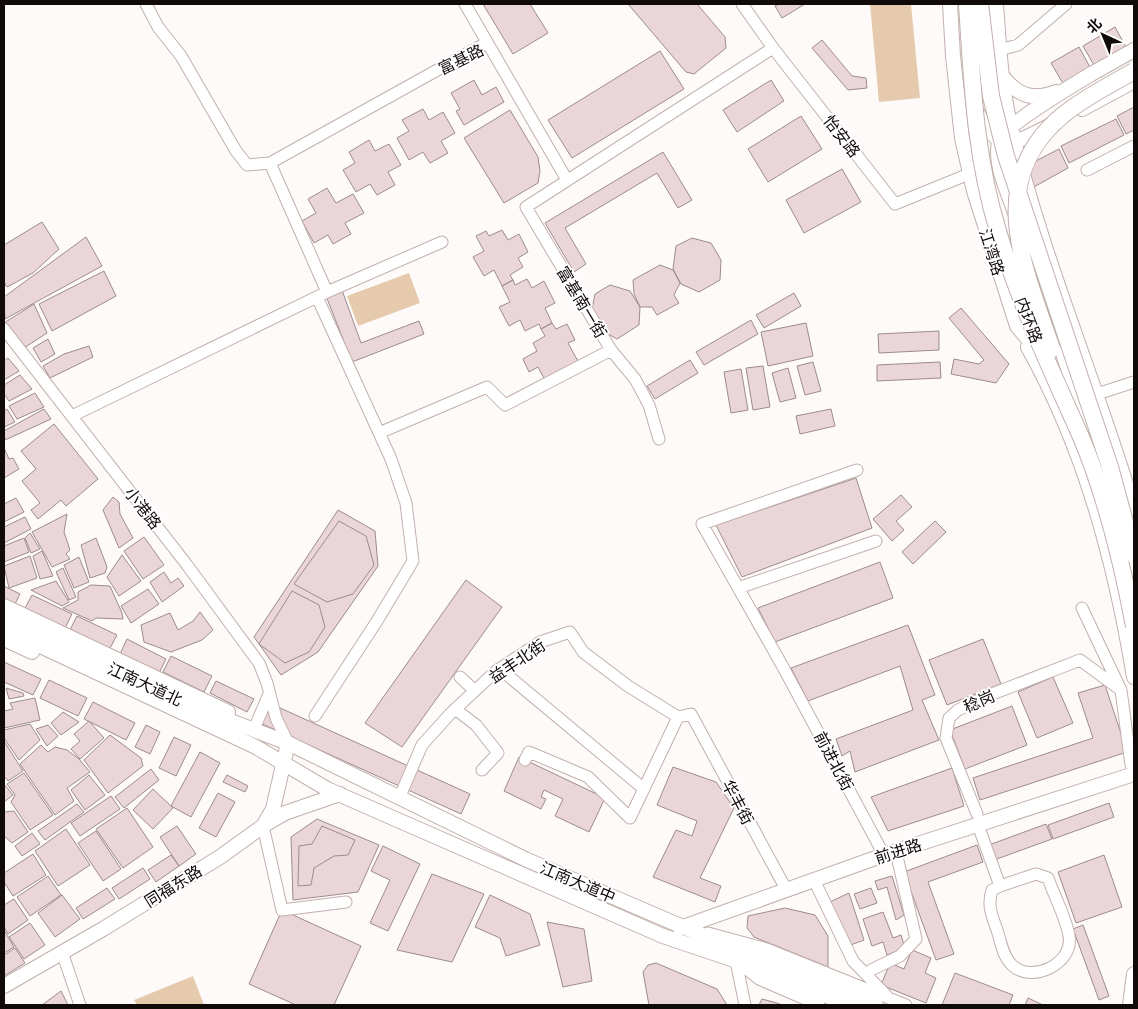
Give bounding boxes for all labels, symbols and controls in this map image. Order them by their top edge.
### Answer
north arrow [1078,10,1128,60]
text: 北 [1083,15,1105,36]
street label: 富基路 [435,40,487,79]
street label: 怡安路 [819,112,864,161]
street label: 江湾路 [975,226,1008,278]
street label: 富基南一街 [553,263,610,341]
street label: 内环路 [1011,294,1046,346]
street label: 小港路 [120,484,165,533]
street label: 益丰北街 [485,636,549,687]
street label: 江南大道北 [105,659,185,710]
street label: 稔岗 [961,686,998,717]
street label: 前进北街 [810,729,857,794]
street label: 华丰街 [718,777,757,828]
street label: 前进路 [872,835,924,868]
street label: 江南大道中 [537,858,618,907]
street label: 同福东路 [141,861,205,911]

